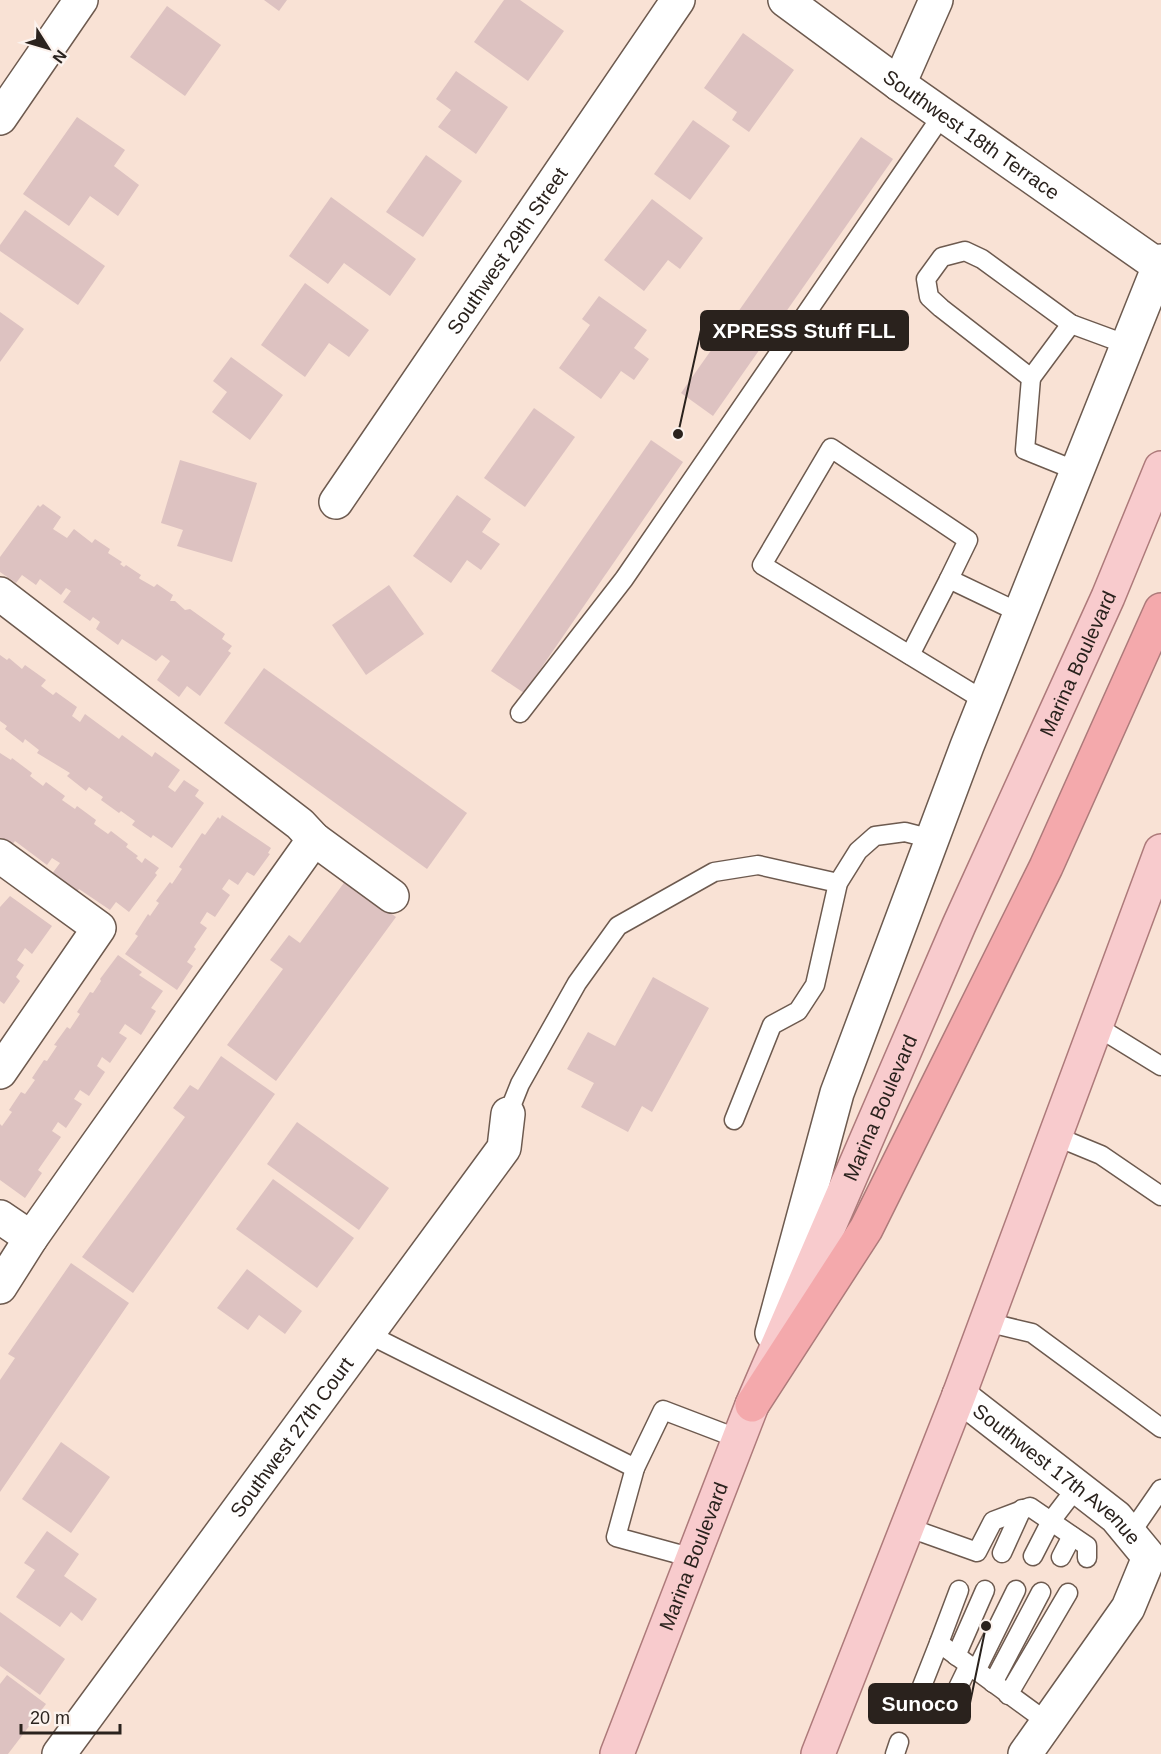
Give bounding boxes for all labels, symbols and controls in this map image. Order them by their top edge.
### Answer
north arrow [18,18,78,78]
text: N [49,47,70,66]
street label: Southwest 18th Terrace [879,65,1064,204]
street label: Southwest 29th Street [443,163,572,338]
callout: XPRESS Stuff FLL [701,311,908,350]
text: XPRESS Stuff FLL [712,319,896,342]
street label: Marina Boulevard [1035,588,1120,740]
street label: Marina Boulevard [839,1031,921,1184]
street label: Southwest 27th Court [226,1353,358,1521]
street label: Southwest 17th Avenue [969,1399,1145,1549]
street label: Marina Boulevard [655,1479,732,1633]
callout: Sunoco [869,1684,970,1723]
text: Sunoco [882,1692,959,1715]
scale bar [21,1697,120,1735]
text: 20 m [30,1708,70,1728]

